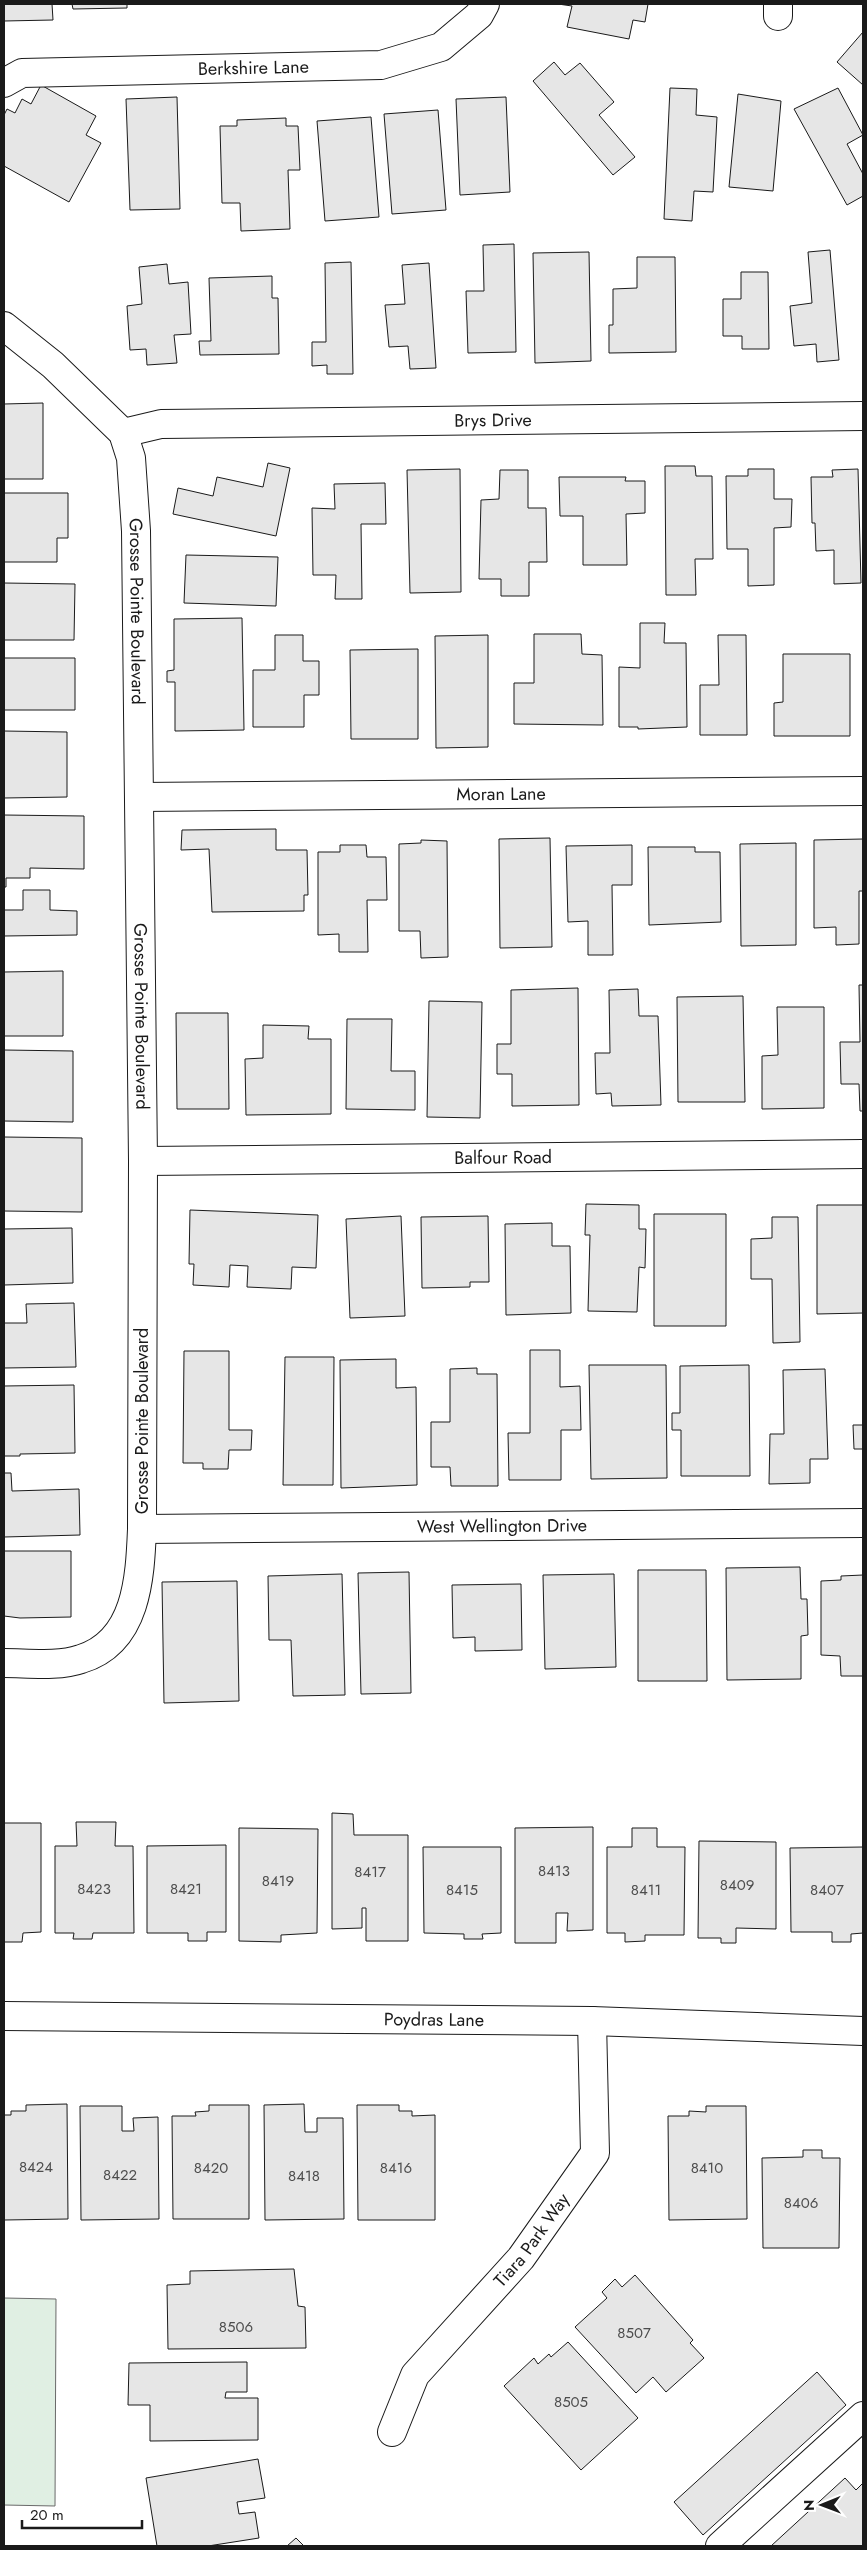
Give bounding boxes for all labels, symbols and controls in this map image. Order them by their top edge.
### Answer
street label: Berkshire Lane [198,54,309,82]
street label: Brys Drive [454,407,532,434]
street label: Grosse Pointe Boulevard [122,517,151,705]
street label: Moran Lane [456,781,546,807]
street label: Grosse Pointe Boulevard [127,923,155,1110]
street label: Balfour Road [454,1144,552,1171]
street label: Grosse Pointe Boulevard [129,1328,155,1514]
street label: West Wellington Drive [417,1512,587,1540]
house number: 8413 [538,1860,570,1882]
house number: 8417 [354,1861,386,1883]
house number: 8419 [262,1870,294,1892]
house number: 8409 [720,1874,754,1896]
house number: 8423 [77,1878,111,1900]
house number: 8421 [170,1878,202,1900]
house number: 8415 [446,1879,478,1901]
house number: 8411 [631,1879,661,1901]
house number: 8407 [810,1879,844,1901]
street label: Poydras Lane [384,2006,484,2033]
house number: 8424 [19,2156,53,2178]
house number: 8420 [194,2157,228,2179]
house number: 8416 [380,2157,412,2179]
house number: 8410 [691,2157,723,2179]
house number: 8422 [103,2164,137,2186]
house number: 8418 [288,2165,320,2187]
street label: Tiara Park Way [488,2188,576,2293]
house number: 8406 [784,2192,818,2214]
house number: 8506 [219,2316,253,2338]
house number: 8507 [617,2322,651,2344]
house number: 8505 [554,2391,588,2413]
north arrow [797,2480,847,2530]
scale bar [22,2498,142,2530]
text: N [799,2499,819,2511]
text: 20 m [30,2504,64,2526]

